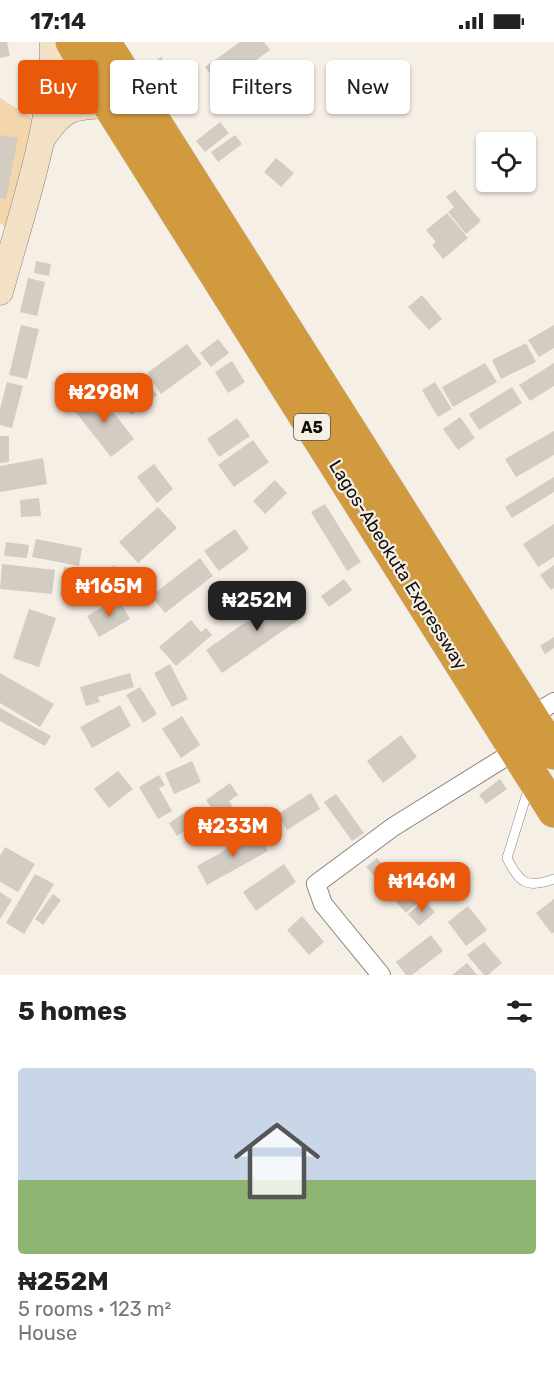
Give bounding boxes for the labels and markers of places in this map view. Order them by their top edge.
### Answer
pin: ₦298M [62,373,146,424]
pin: ₦165M [67,567,151,618]
pin: ₦252M [215,581,299,632]
pin: ₦233M [191,807,275,858]
pin: ₦146M [380,862,464,913]

